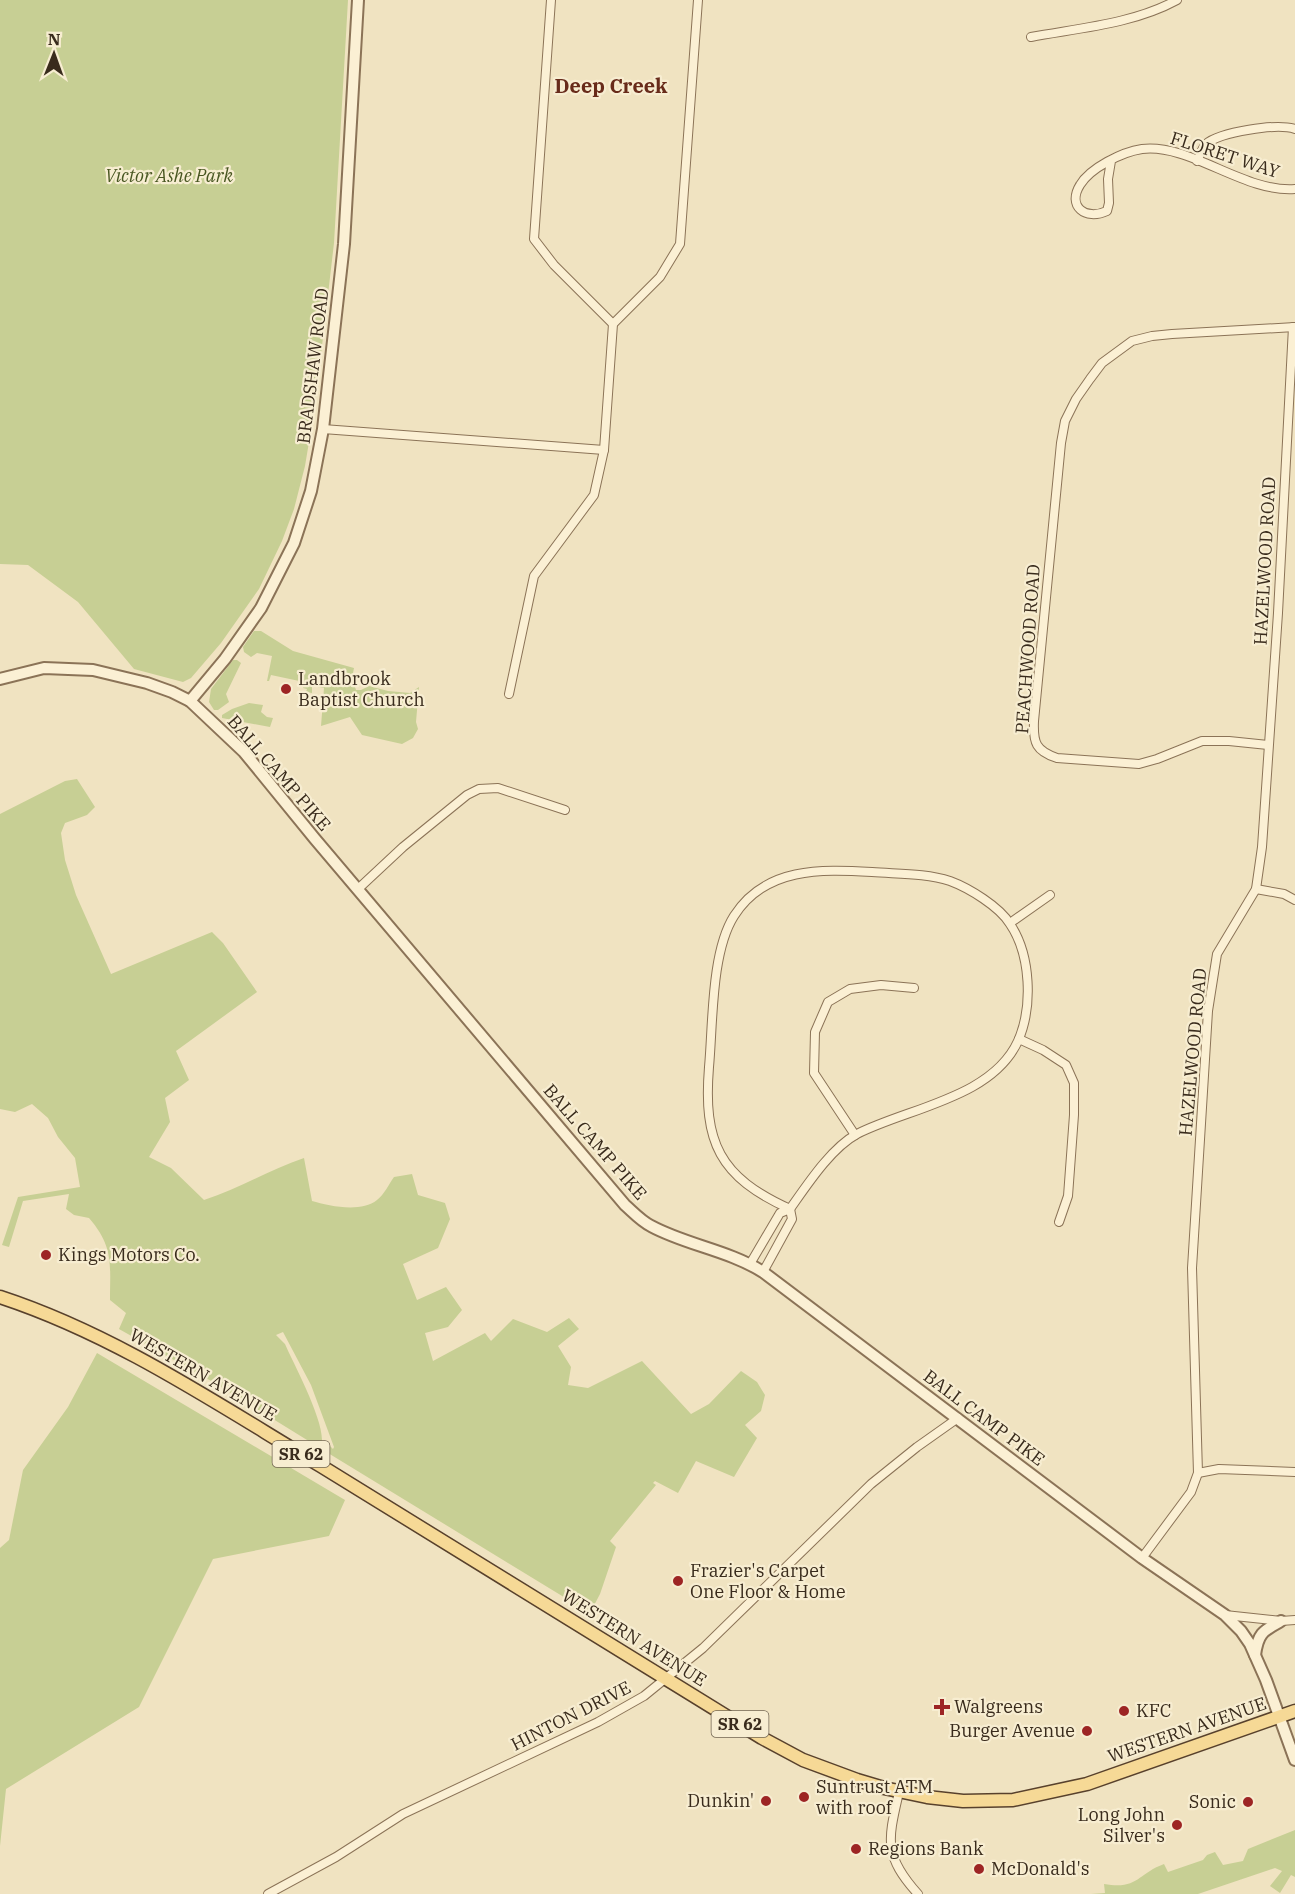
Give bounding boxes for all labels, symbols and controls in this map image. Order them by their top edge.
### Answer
north arrow [24,24,84,84]
text: N [48,29,61,49]
district label: Deep Creek [555,72,668,99]
street label: FLORET WAY [1168,126,1283,183]
park label: Victor Ashe Park [105,164,234,187]
street label: BRADSHAW ROAD [292,287,333,445]
street label: HAZELWOOD ROAD [1249,476,1280,646]
street label: PEACHWOOD ROAD [1010,563,1045,735]
place label: Landbrook Baptist Church [298,667,425,711]
marker: Landbrook Baptist Church [279,682,293,696]
street label: BALL CAMP PIKE [223,710,336,835]
street label: HAZELWOOD ROAD [1174,967,1211,1137]
street label: BALL CAMP PIKE [539,1079,652,1204]
place label: Kings Motors Co. [58,1243,200,1266]
marker: Kings Motors Co. [39,1248,53,1262]
street label: WESTERN AVENUE [125,1323,281,1426]
street label: BALL CAMP PIKE [919,1364,1050,1471]
road number: SR 62 [272,1441,330,1467]
place label: Frazier's Carpet One Floor & Home [690,1559,846,1603]
marker: Frazier's Carpet One Floor & Home [671,1574,685,1588]
street label: WESTERN AVENUE [558,1584,711,1691]
street label: HINTON DRIVE [507,1675,635,1756]
street label: WESTERN AVENUE [1104,1692,1269,1768]
place label: Walgreens [954,1695,1043,1718]
place label: KFC [1136,1699,1171,1722]
marker: Walgreens [935,1700,949,1714]
marker: KFC [1117,1704,1131,1718]
road number: SR 62 [712,1711,768,1737]
place label: Burger Avenue [949,1719,1075,1742]
marker: Burger Avenue [1080,1724,1094,1738]
place label: Suntrust ATM with roof [816,1775,933,1819]
place label: Dunkin' [687,1789,754,1812]
marker: Suntrust ATM with roof [797,1790,811,1804]
place label: Sonic [1189,1790,1236,1813]
marker: Dunkin' [759,1794,773,1808]
marker: Sonic [1241,1795,1255,1809]
place label: Long John Silver's [1078,1803,1165,1847]
marker: Long John Silver's [1170,1818,1184,1832]
place label: Regions Bank [868,1837,984,1860]
marker: Regions Bank [849,1842,863,1856]
place label: McDonald's [991,1857,1090,1880]
marker: McDonald's [972,1862,986,1876]

